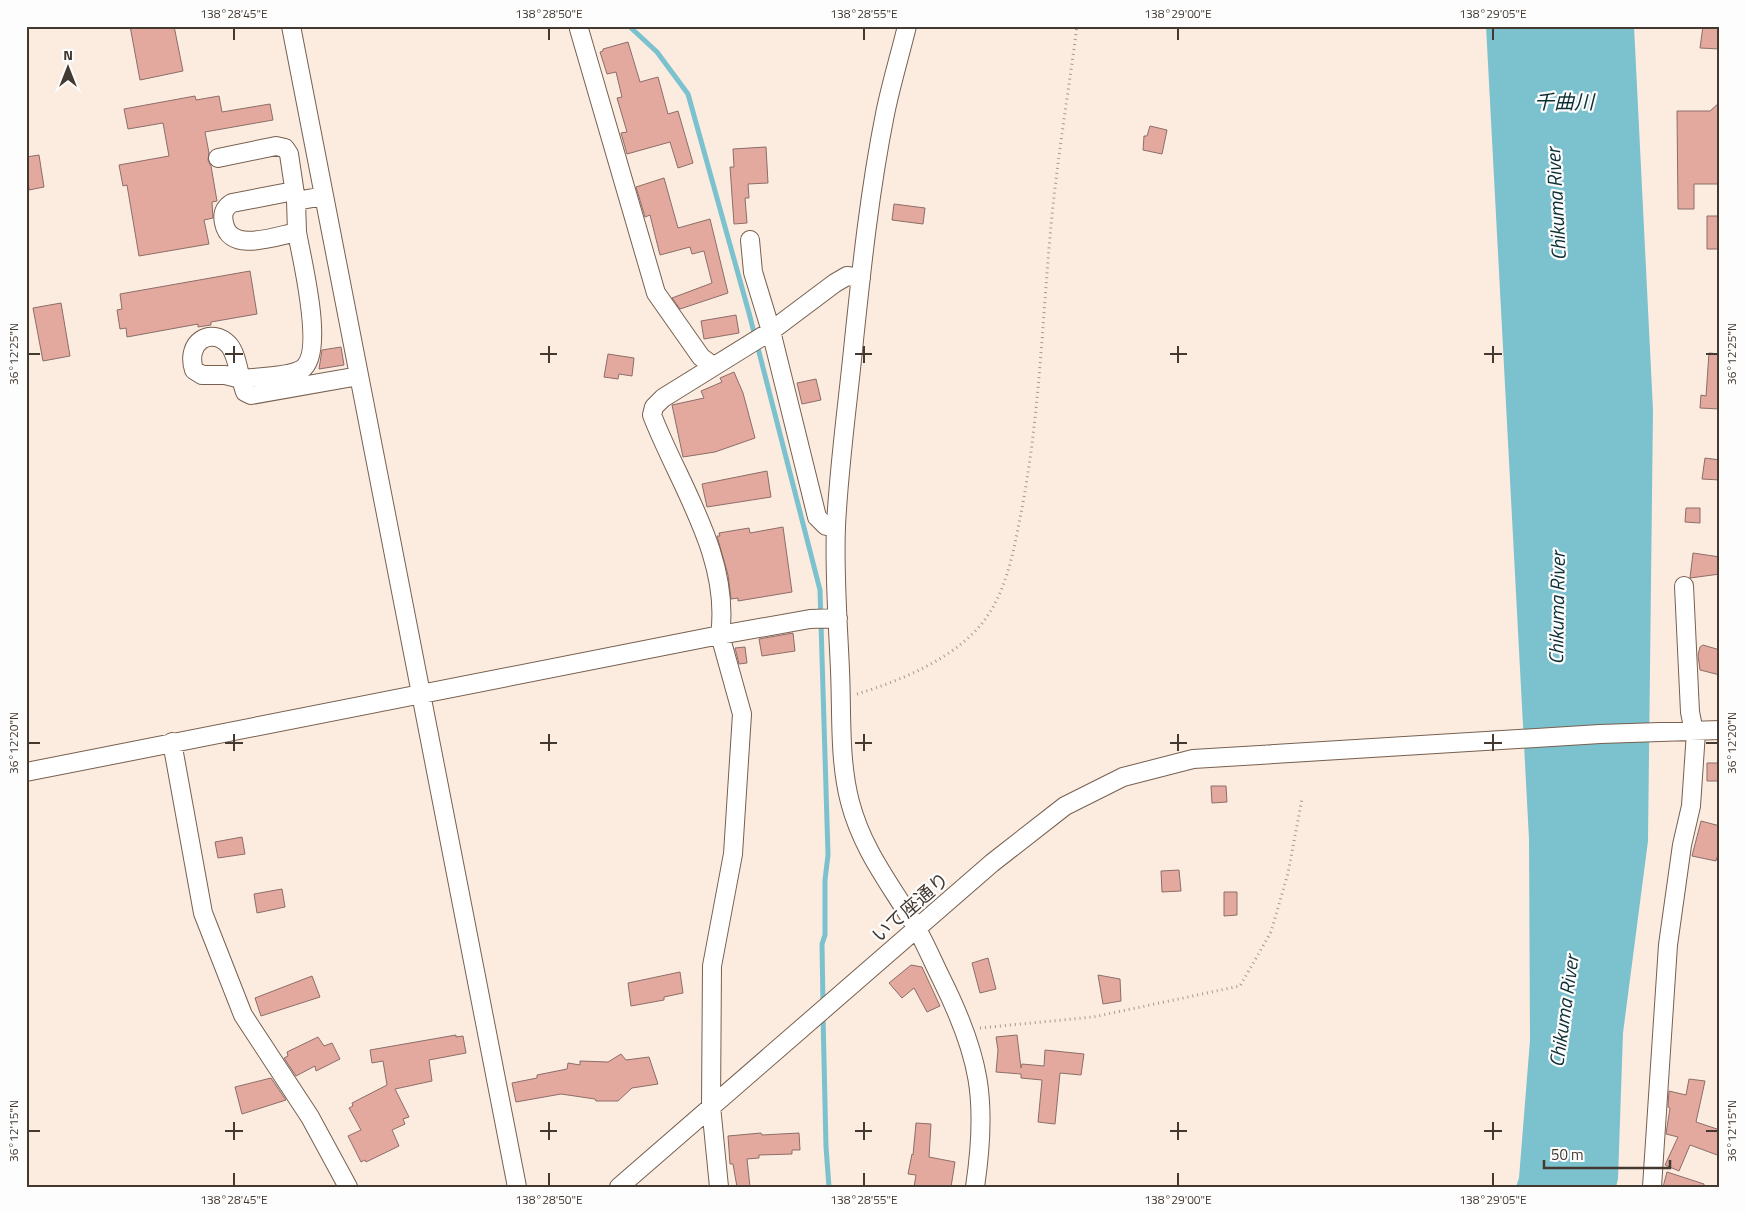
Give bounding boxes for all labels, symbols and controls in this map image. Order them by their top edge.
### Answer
text: 138°28'45"E [200,4,268,23]
text: 138°28'50"E [515,4,583,23]
text: 138°28'55"E [830,4,898,23]
text: 138°29'00"E [1144,4,1212,23]
text: 138°29'05"E [1459,4,1527,23]
north arrow [42,42,92,92]
text: N [63,44,73,65]
water label: 千曲川 [1534,86,1596,117]
water label: Chikuma River [1537,144,1574,261]
text: 36°12'25"N [4,323,23,385]
text: 36°12'25"N [1722,323,1741,385]
water label: Chikuma River [1540,549,1573,665]
text: 36°12'20"N [4,712,23,774]
text: 36°12'20"N [1722,712,1741,774]
street label: いて座通り [865,865,955,949]
water label: Chikuma River [1540,950,1587,1069]
text: 36°12'15"N [4,1100,23,1162]
text: 36°12'15"N [1722,1100,1741,1162]
scale bar [1544,1138,1670,1170]
text: 50 m [1551,1143,1584,1166]
text: 138°28'45"E [200,1190,268,1209]
text: 138°28'50"E [515,1190,583,1209]
text: 138°28'55"E [830,1190,898,1209]
text: 138°29'00"E [1144,1190,1212,1209]
text: 138°29'05"E [1459,1190,1527,1209]

